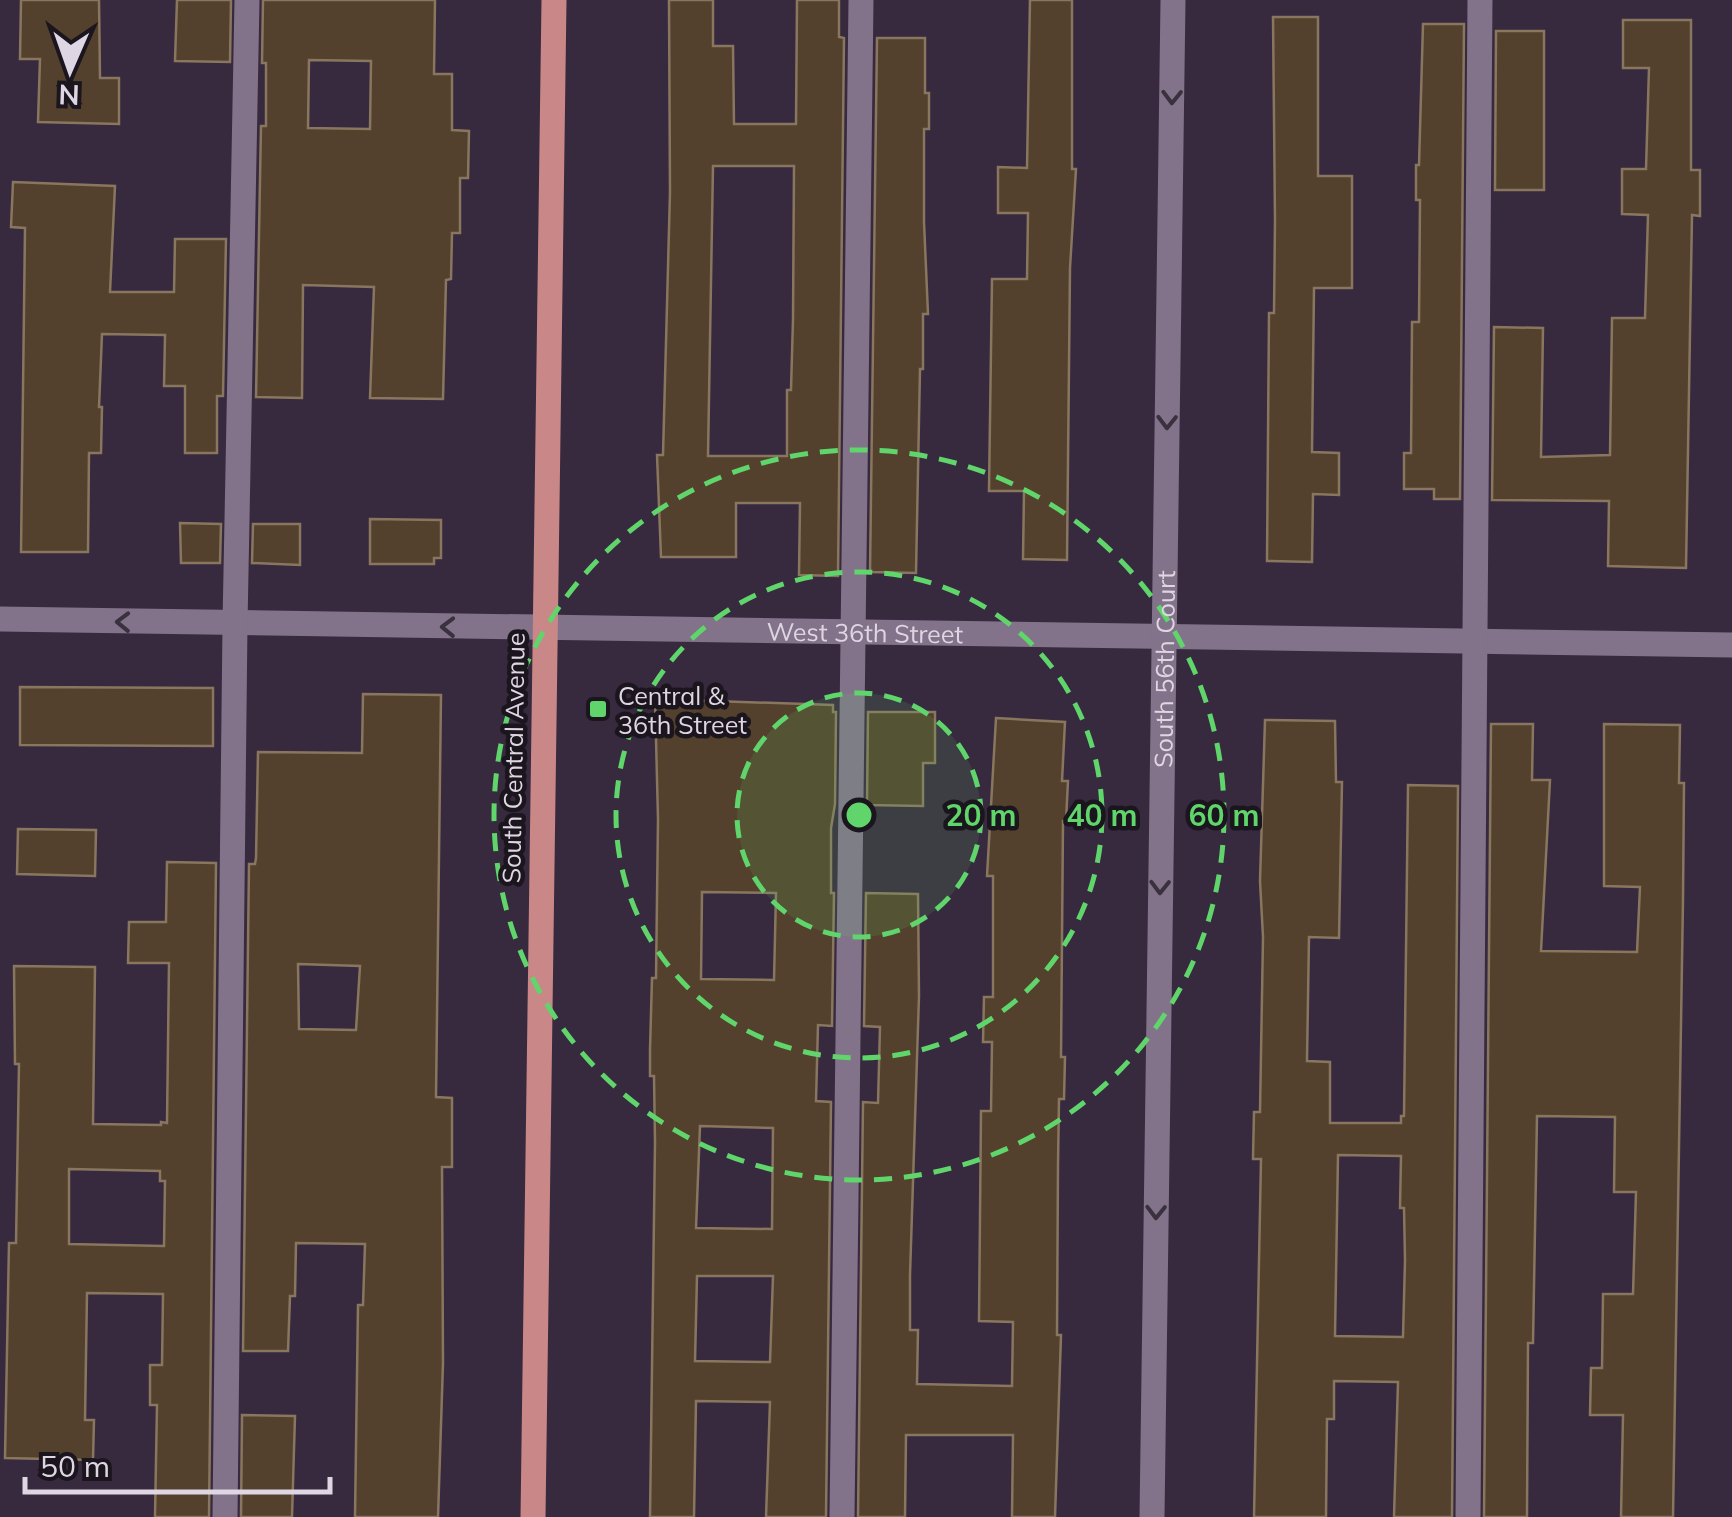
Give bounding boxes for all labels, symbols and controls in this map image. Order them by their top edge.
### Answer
north arrow [20,20,120,120]
text: N [58,78,80,113]
one-way arrow [1161,90,1183,106]
one-way arrow [1156,416,1178,431]
street label: South 56th Court [1147,570,1181,768]
one-way arrow [114,611,130,632]
street label: West 36th Street [766,615,964,649]
one-way arrow [439,617,455,638]
street label: South Central Avenue [495,632,531,884]
place label: Central & 36th Street [618,680,747,740]
marker: Central & 36th Street [587,698,609,720]
text: 20 m [945,796,1017,834]
text: 40 m [1066,796,1138,834]
text: 60 m [1188,796,1260,834]
centre of rings [841,797,877,833]
one-way arrow [1150,880,1171,896]
one-way arrow [1145,1206,1167,1221]
scale bar [25,1432,330,1494]
text: 50 m [40,1447,110,1485]

